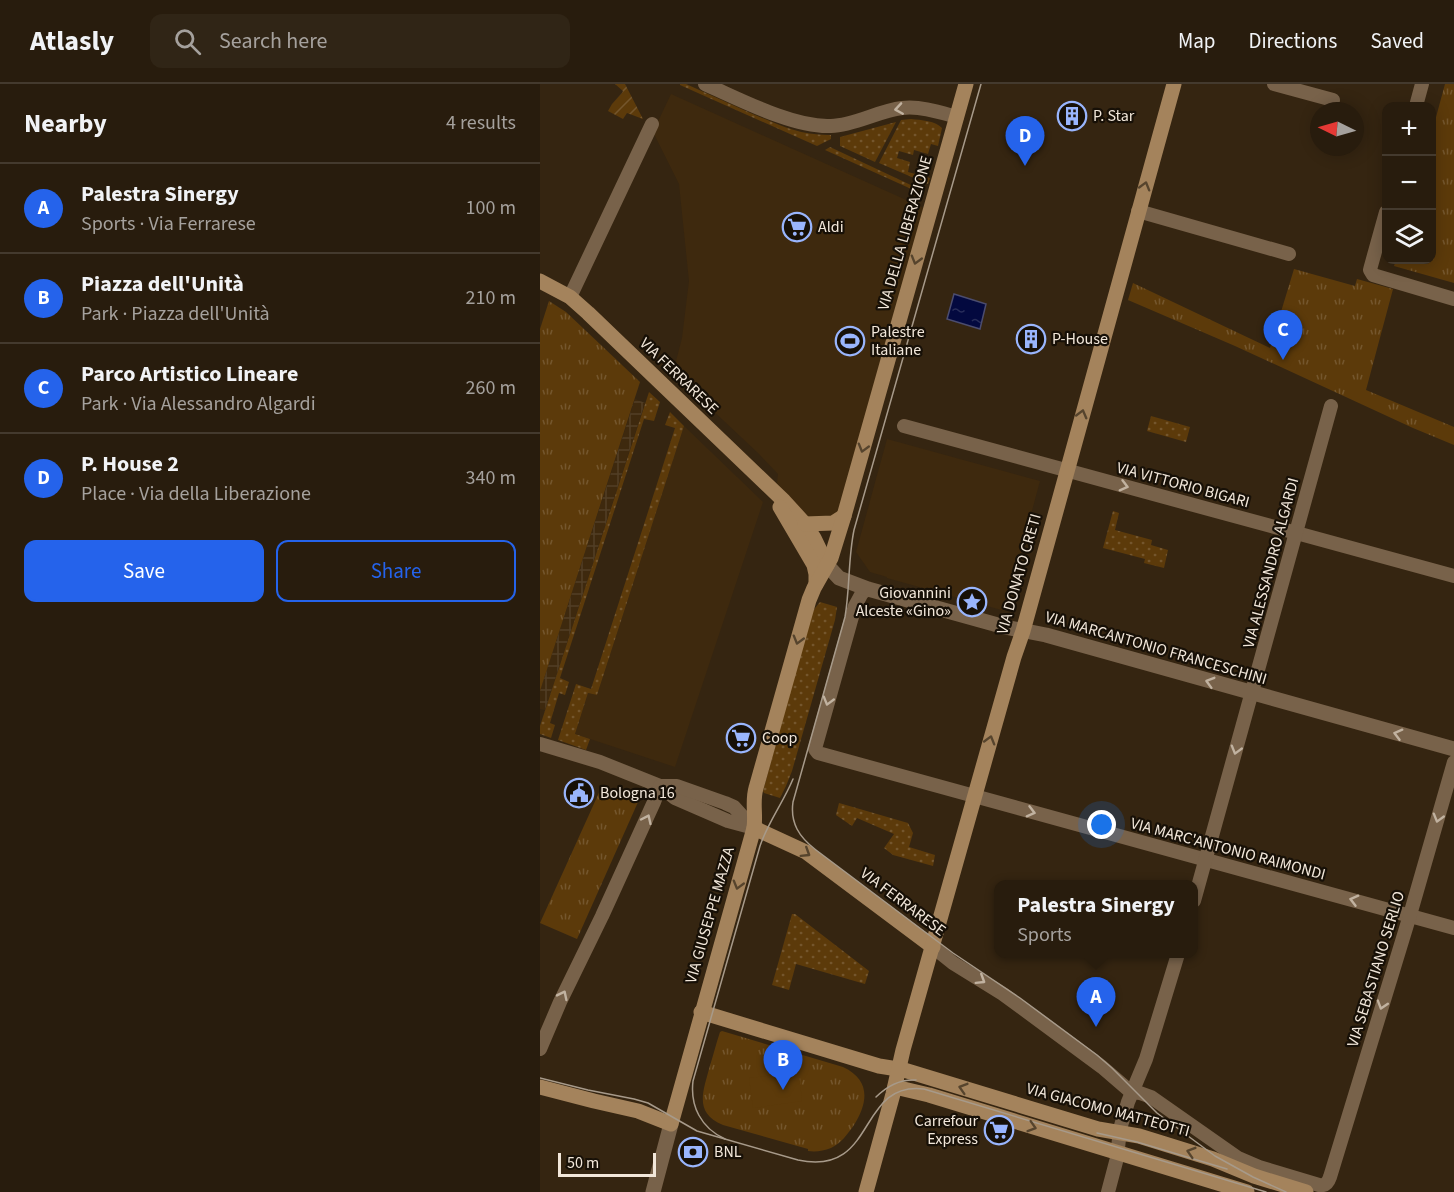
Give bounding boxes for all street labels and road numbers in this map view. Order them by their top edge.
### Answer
street label: VIA DELLA LIBERAZIONE [872,153,938,313]
street label: VIA FERRARESE [635,333,723,419]
street label: VIA VITTORIO BIGARI [1114,457,1252,513]
street label: VIA ALESSANDRO ALGARDI [1238,475,1304,651]
street label: VIA DONATO CRETI [991,511,1047,637]
street label: VIA MARCANTONIO FRANCESCHINI [1043,606,1269,690]
street label: VIA MARC'ANTONIO RAIMONDI [1128,812,1328,886]
street label: VIA GIUSEPPE MAZZA [680,844,740,986]
street label: VIA FERRARESE [856,863,950,941]
street label: VIA SEBASTIANO SERLIO [1342,888,1410,1050]
street label: VIA GIACOMO MATTEOTTI [1024,1078,1192,1142]

